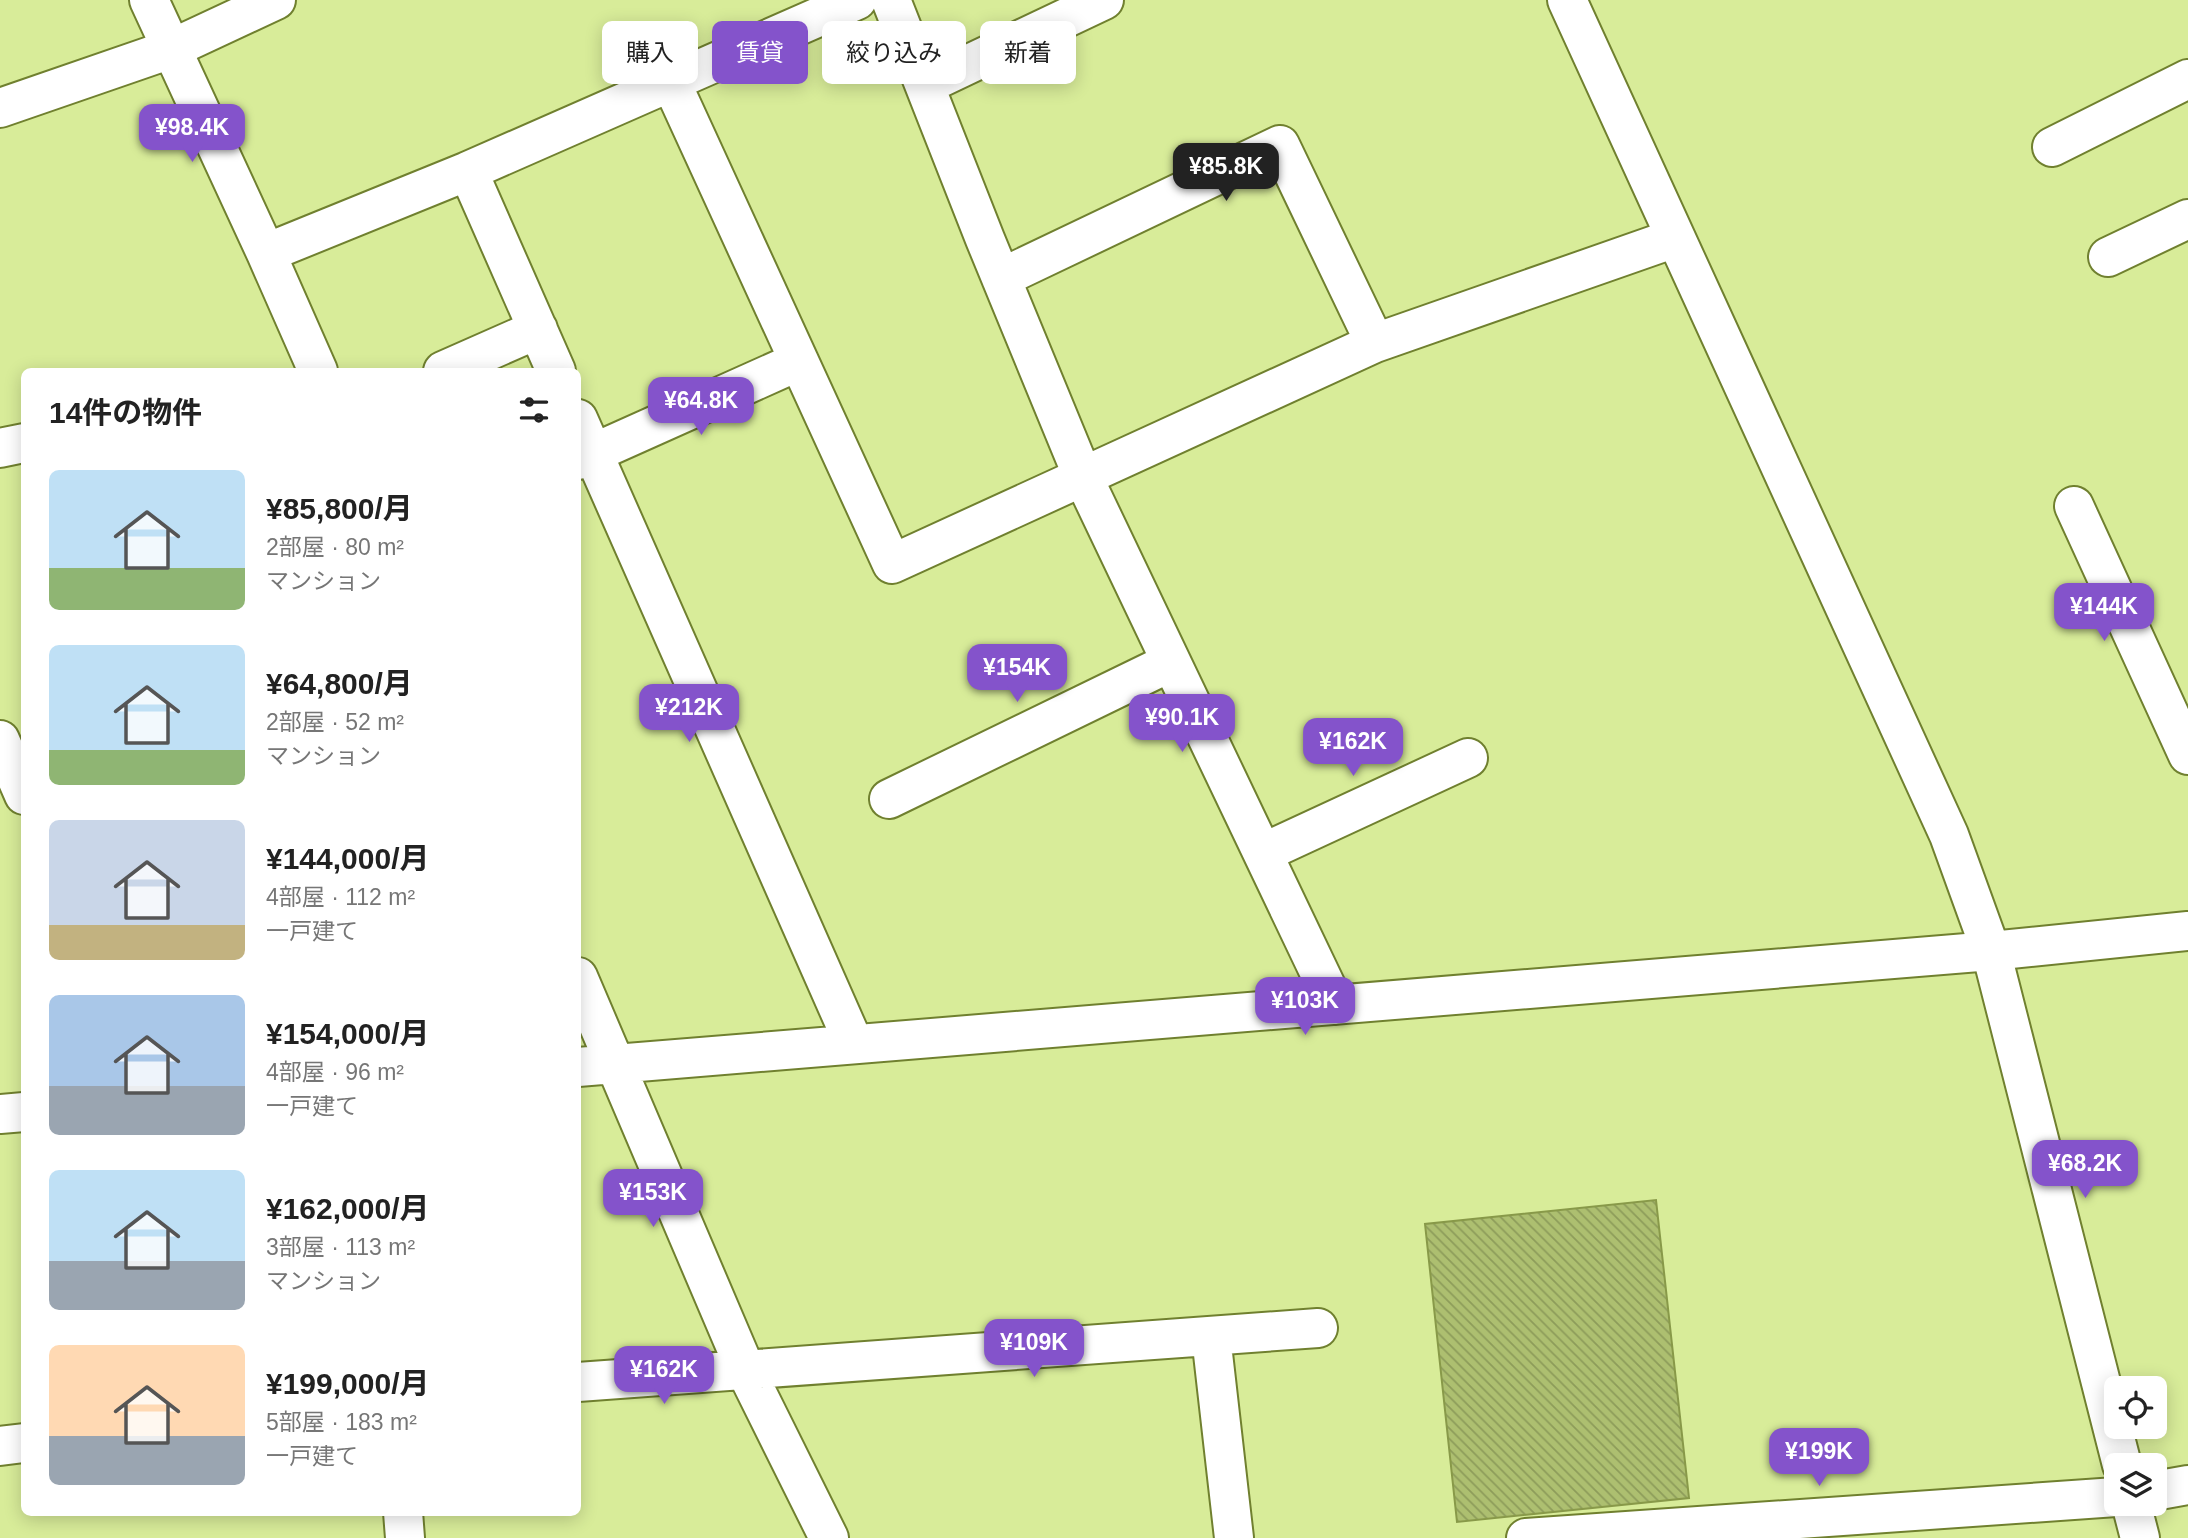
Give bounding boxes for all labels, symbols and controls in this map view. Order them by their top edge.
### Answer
chip: 購入 [602,21,698,84]
chip: 賃貸 [712,21,808,84]
chip: 絞り込み [822,21,966,84]
chip: 新着 [980,21,1076,84]
pin: ¥98.4K [135,104,249,164]
text: ¥98.4K [155,114,229,140]
pin: ¥85.8K [1169,144,1283,203]
text: ¥85.8K [1189,153,1263,179]
pin: ¥64.8K [644,378,758,437]
text: ¥64.8K [664,387,738,413]
icon: filters [515,391,553,429]
text: 14件の物件 [49,396,202,429]
text: ¥85,800/月 [266,492,413,525]
icon: home [105,498,189,582]
text: 2部屋 · 80 m² [266,534,404,560]
text: マンション [266,568,381,594]
pin: ¥144K [2055,584,2153,643]
text: ¥144K [2070,593,2138,619]
pin: ¥154K [968,644,1066,704]
text: ¥154K [983,654,1051,680]
text: ¥64,800/月 [266,667,413,700]
icon: home [105,673,189,757]
pin: ¥212K [640,684,738,744]
text: ¥212K [655,694,723,720]
pin: ¥90.1K [1125,694,1239,754]
text: ¥90.1K [1145,704,1219,730]
text: 2部屋 · 52 m² [266,709,404,735]
pin: ¥162K [1304,718,1402,778]
text: ¥162K [1319,728,1387,754]
text: マンション [266,743,381,769]
text: ¥144,000/月 [266,842,429,875]
icon: home [105,848,189,932]
text: 4部屋 · 112 m² [266,884,415,910]
text: 一戸建て [266,918,358,944]
pin: ¥103K [1256,978,1354,1037]
text: ¥103K [1271,987,1339,1013]
text: ¥154,000/月 [266,1017,429,1050]
icon: home [105,1023,189,1107]
text: 4部屋 · 96 m² [266,1059,404,1085]
text: 一戸建て [266,1093,358,1119]
pin: ¥68.2K [2028,1140,2142,1200]
text: ¥68.2K [2048,1150,2122,1176]
pin: ¥153K [604,1170,702,1229]
text: ¥153K [619,1179,687,1205]
text: ¥162,000/月 [266,1192,429,1225]
icon: home [105,1198,189,1282]
text: 3部屋 · 113 m² [266,1234,415,1260]
text: マンション [266,1268,381,1294]
pin: ¥109K [985,1320,1083,1379]
text: ¥109K [1000,1329,1068,1355]
pin: ¥162K [615,1346,713,1406]
text: ¥162K [630,1356,698,1382]
text: ¥199,000/月 [266,1367,429,1400]
icon: home [105,1373,189,1457]
map controls [2104,1376,2167,1516]
button: locate [2104,1376,2167,1439]
text: 5部屋 · 183 m² [266,1409,417,1435]
pin: ¥199K [1770,1428,1868,1488]
text: ¥199K [1785,1438,1853,1464]
text: 一戸建て [266,1443,358,1469]
button: layers [2104,1453,2167,1516]

